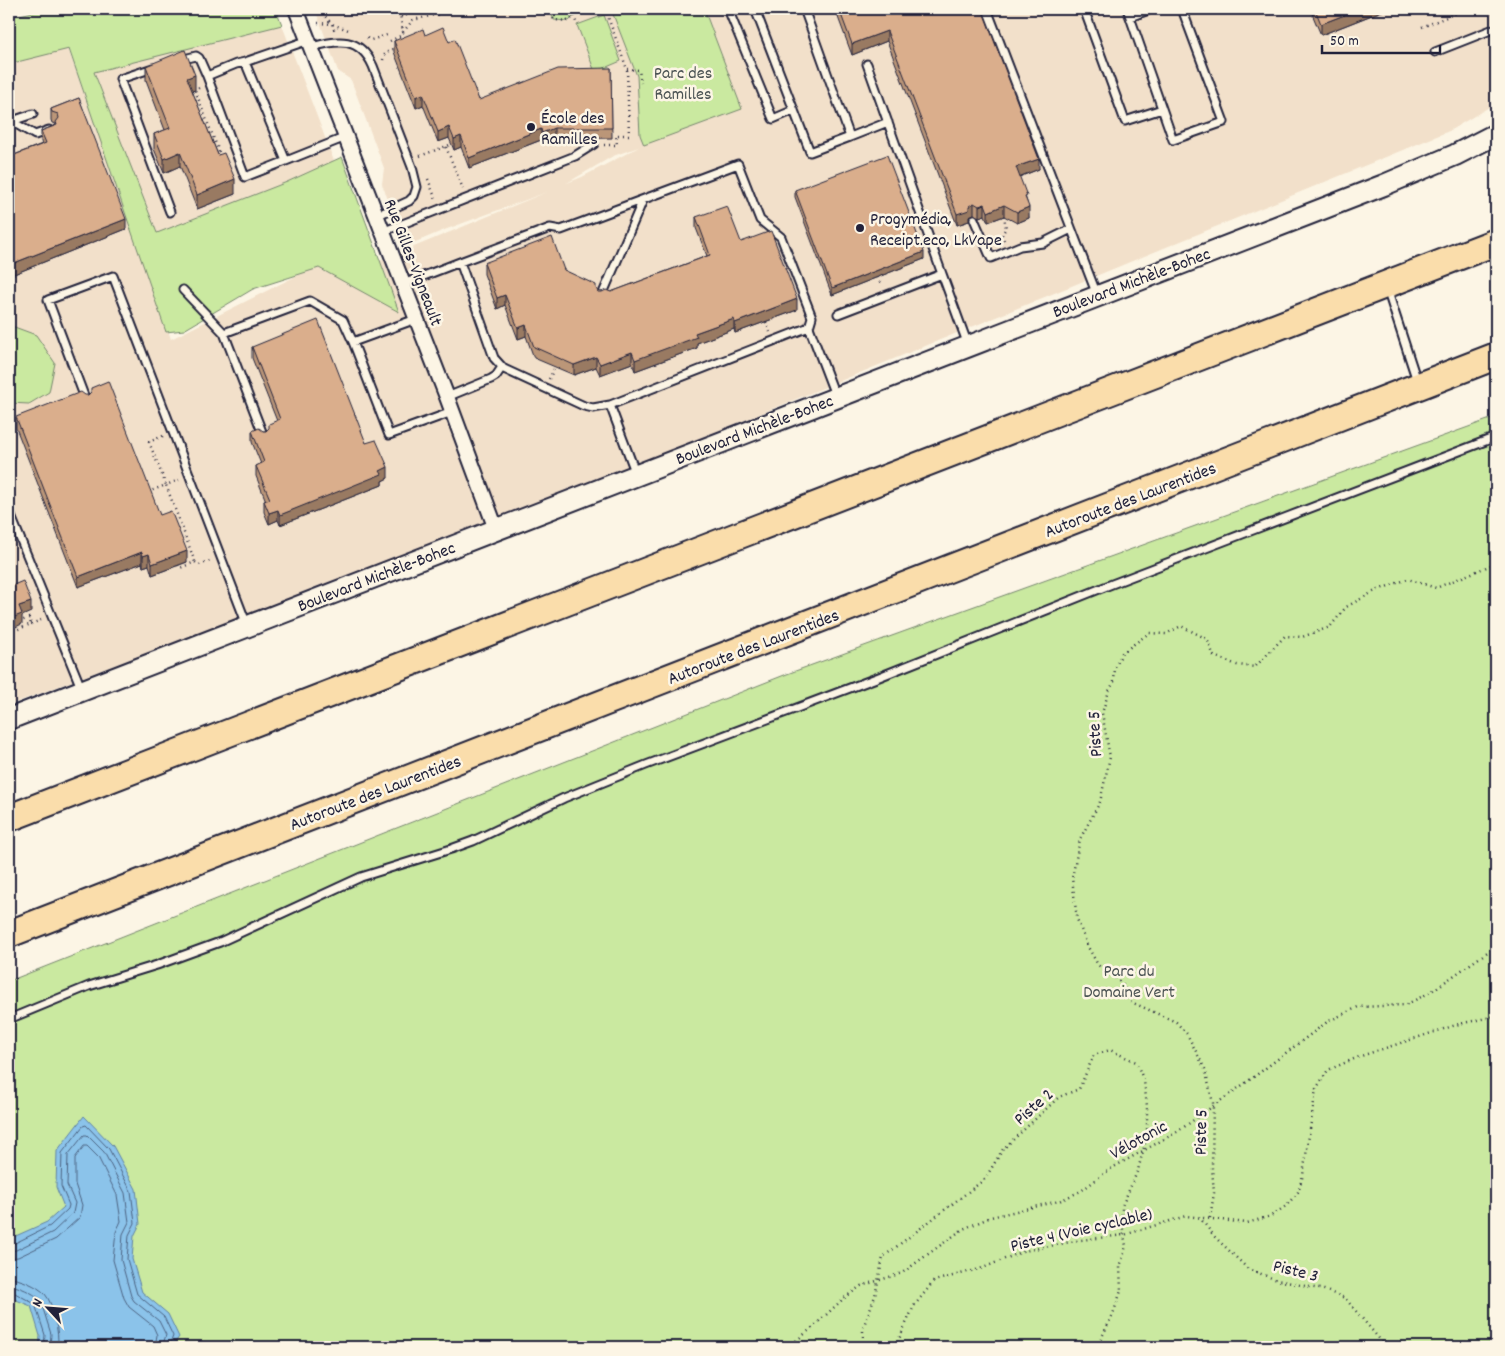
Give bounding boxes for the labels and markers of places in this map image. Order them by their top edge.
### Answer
place label: École des Ramilles [541,107,605,153]
marker: École des Ramilles [525,121,537,133]
place label: Progymédia, Receipt.eco, LkVape [870,208,1002,254]
marker: Progymédia, Receipt.eco, LkVape [854,222,866,234]

